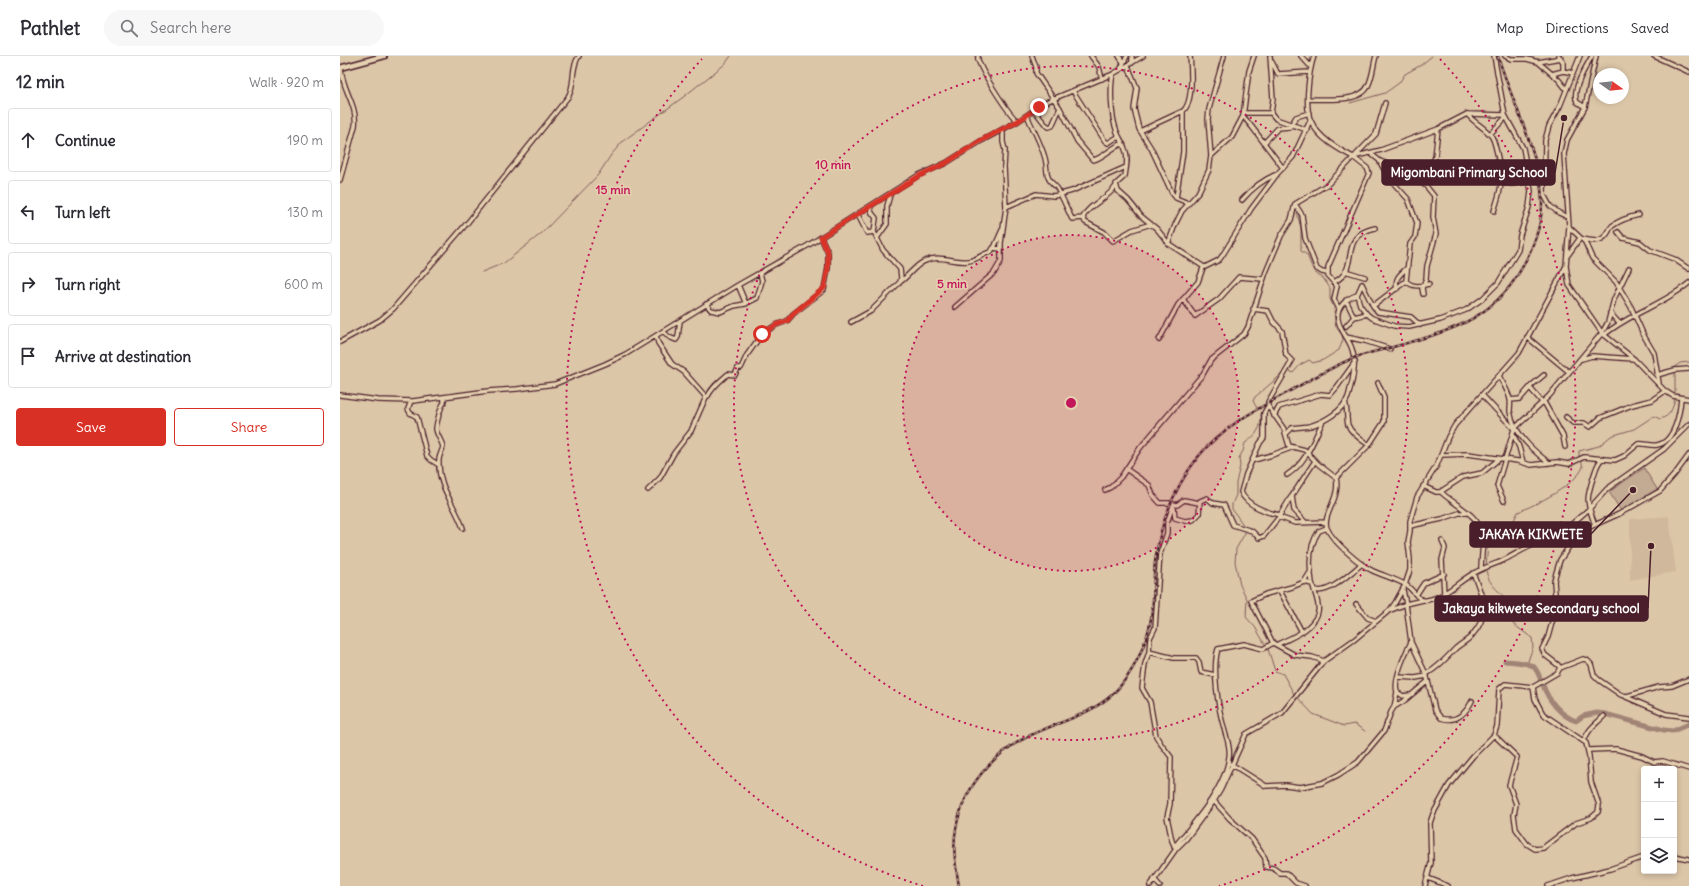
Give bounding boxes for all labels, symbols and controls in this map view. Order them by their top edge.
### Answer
search box [104,10,384,46]
text: Pathlet [20,16,80,40]
icon: search [118,17,140,39]
text: Search here [150,18,231,37]
text: Map [1496,19,1523,37]
text: Directions [1545,19,1609,37]
text: Saved [1631,19,1669,37]
north arrow [1593,68,1629,104]
text: 12 min [16,71,65,93]
text: Walk · 920 m [249,74,324,91]
route end [1030,98,1048,116]
icon: ahead [17,129,39,151]
text: Continue [55,131,116,150]
text: 190 m [287,132,323,149]
text: 10 min [815,157,851,172]
callout: Migombani Primary School [1382,160,1555,185]
text: Migombani Primary School [1390,164,1548,181]
text: 15 min [596,182,630,197]
icon: left [17,201,39,223]
text: Turn left [55,203,110,222]
text: 130 m [287,204,323,221]
icon: right [17,273,39,295]
text: Turn right [55,275,120,294]
text: 600 m [284,276,323,293]
text: 5 min [937,276,967,291]
route start [753,325,771,343]
icon: arrive [17,345,39,367]
text: Arrive at destination [55,347,191,366]
centre of rings [1064,396,1078,410]
button: Save [16,408,166,446]
button: Share [174,408,324,446]
callout: JAKAYA KIKWETE [1470,522,1591,547]
text: JAKAYA KIKWETE [1479,526,1584,543]
callout: Jakaya kikwete Secondary school [1435,596,1648,621]
text: Jakaya kikwete Secondary school [1442,600,1640,617]
map controls [1641,766,1677,874]
button: + [1641,766,1677,802]
button: − [1641,802,1677,838]
button: layers [1641,838,1677,874]

